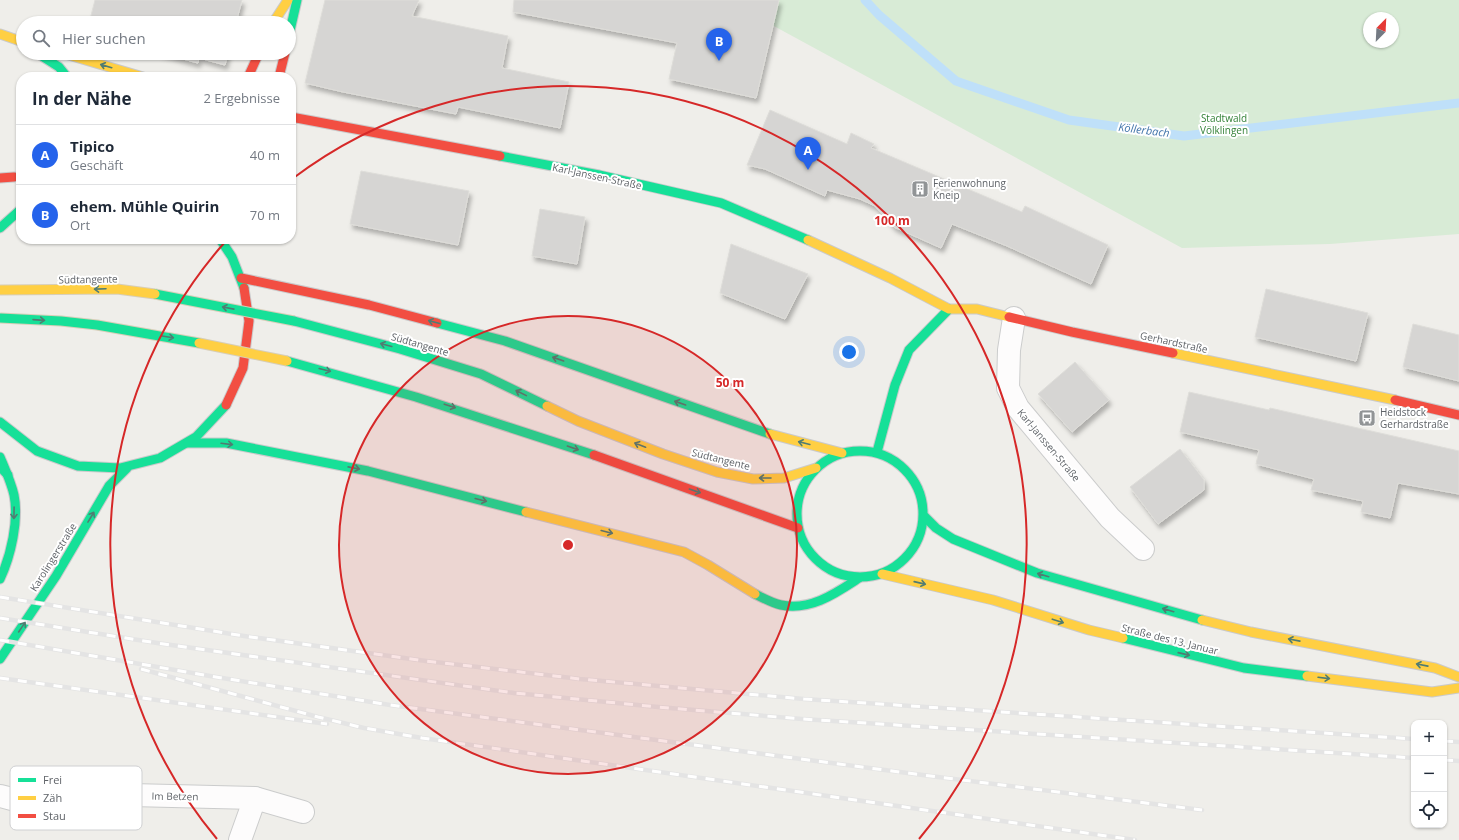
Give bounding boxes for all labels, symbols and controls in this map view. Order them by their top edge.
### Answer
north arrow [1363,12,1399,48]
search box [16,16,296,60]
icon: search [30,27,52,49]
text: Hier suchen [62,28,146,48]
pin: B [706,28,732,61]
one-way arrow [99,62,112,69]
text: In der Nähe [32,87,131,110]
text: 2 Ergebnisse [203,89,280,107]
park label: Stadtwald Völklingen [1200,111,1248,137]
water label: Köllerbach [1118,119,1171,140]
text: Tipico [70,136,114,156]
pin: A [795,137,821,170]
text: A [41,146,49,164]
text: 40 m [250,146,280,164]
text: Geschäft [70,156,123,174]
street label: Karl-Janssen-Straße [551,160,643,192]
place label: Ferienwohnung Kneip [933,176,1006,202]
building icon: Ferienwohnung Kneip [910,179,930,199]
text: ehem. Mühle Quirin [70,196,219,216]
text: B [41,206,49,224]
text: 70 m [250,206,280,224]
text: 100 m [874,212,910,229]
text: Ort [70,216,90,234]
street label: Südtangente [58,271,118,287]
one-way arrow [94,285,107,293]
one-way arrow [222,303,235,311]
one-way arrow [32,317,45,324]
one-way arrow [427,318,440,325]
street label: Gerhardstraße [1139,328,1209,356]
street label: Südtangente [390,329,451,359]
one-way arrow [161,333,174,341]
one-way arrow [379,341,392,348]
your location [839,342,859,362]
one-way arrow [552,355,564,363]
one-way arrow [318,367,331,375]
text: 50 m [716,374,744,391]
one-way arrow [515,389,527,396]
one-way arrow [675,398,687,406]
one-way arrow [443,403,456,410]
place label: Heidstock Gerhardstraße [1380,405,1449,431]
street label: Karl-Janssen-Straße [1014,406,1084,485]
bus stop icon: Heidstock Gerhardstraße [1357,408,1377,428]
one-way arrow [798,439,811,446]
one-way arrow [220,440,233,448]
one-way arrow [634,441,646,449]
one-way arrow [566,445,578,453]
street label: Südtangente [691,445,752,473]
one-way arrow [348,465,361,473]
one-way arrow [759,474,772,482]
one-way arrow [689,488,701,496]
one-way arrow [474,497,487,504]
one-way arrow [10,506,18,519]
one-way arrow [87,511,95,523]
street label: Karolingerstraße [26,520,80,594]
one-way arrow [600,529,613,537]
centre of rings [561,538,575,552]
one-way arrow [1036,571,1049,578]
one-way arrow [913,579,926,587]
one-way arrow [1161,606,1174,613]
one-way arrow [1052,617,1064,625]
street label: Straße des 13. Januar [1120,620,1220,658]
one-way arrow [18,622,26,633]
one-way arrow [1288,636,1301,644]
one-way arrow [1177,650,1190,658]
one-way arrow [1416,661,1429,669]
one-way arrow [1317,674,1330,682]
map controls [1411,720,1447,828]
button: + [1411,720,1447,756]
button: − [1411,756,1447,792]
legend [10,766,142,830]
text: Frei [43,772,62,787]
street label: Im Betzen [152,789,198,803]
text: Zäh [43,790,62,805]
button: locate [1411,792,1447,828]
text: Stau [43,808,66,823]

